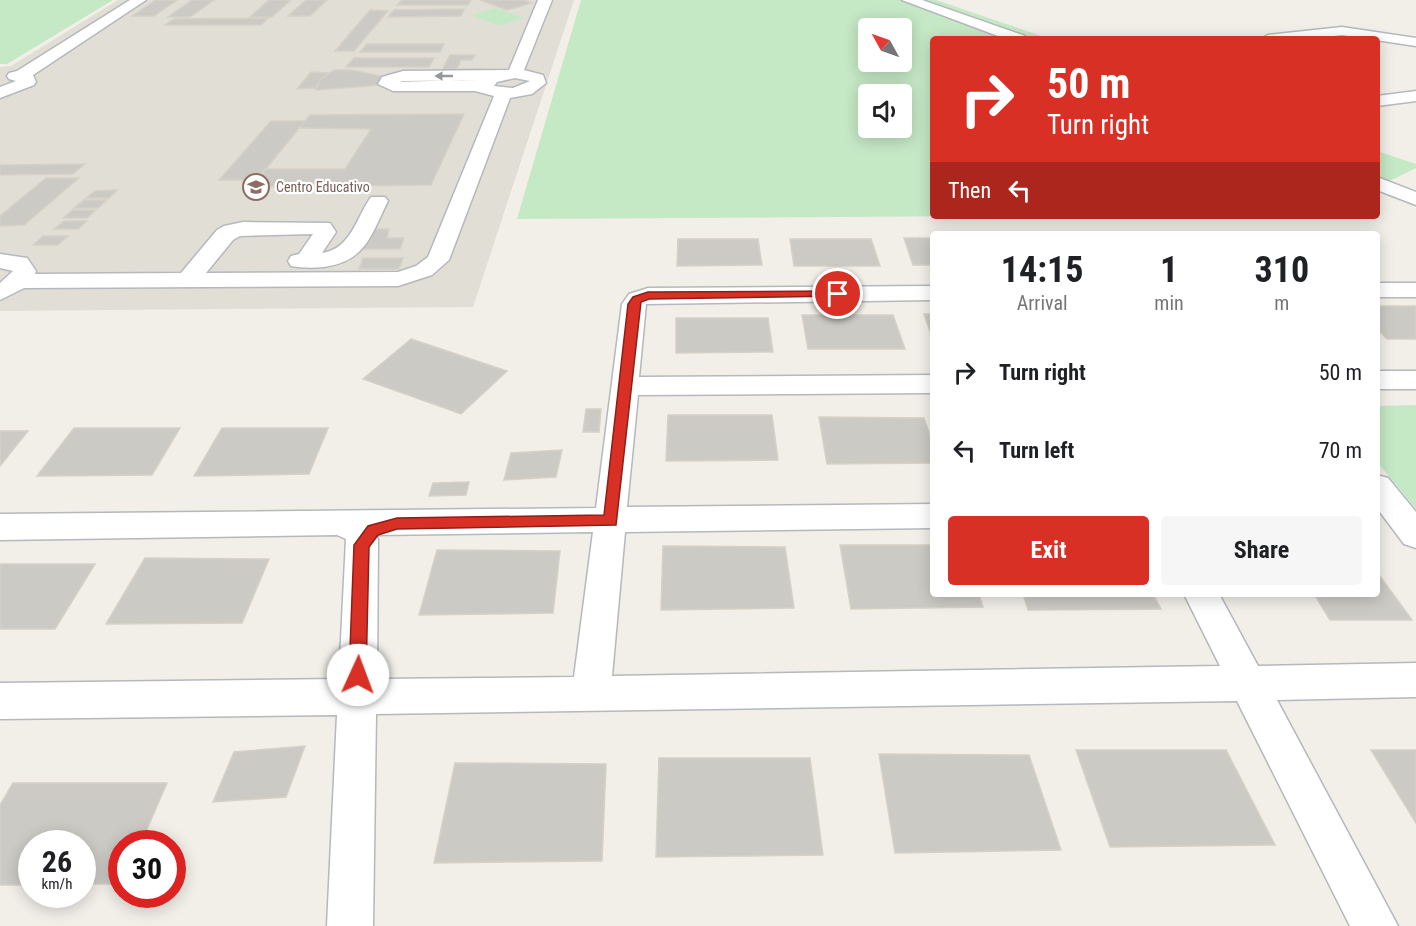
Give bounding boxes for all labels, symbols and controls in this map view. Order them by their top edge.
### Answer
north arrow [858,18,912,72]
map controls [858,18,912,138]
text: 50 m [1047,59,1130,108]
icon: right [948,60,1026,138]
one-way arrow [434,71,453,81]
button: sound [858,84,912,138]
text: Turn right [1047,109,1149,141]
school or university icon: Centro Educativo [241,172,271,202]
icon: left [1003,174,1036,207]
text: Then [948,178,991,203]
place label: Centro Educativo [276,179,370,195]
text: 14:15 [1001,249,1083,291]
text: 1 [1160,249,1178,291]
text: 310 [1255,249,1309,291]
pin [812,268,863,319]
icon: arrive [821,277,854,310]
text: Arrival [1017,291,1068,315]
text: min [1154,291,1184,315]
text: m [1274,291,1289,315]
icon: right [948,356,981,389]
text: Turn right [999,360,1086,385]
text: 50 m [1319,360,1362,385]
icon: left [948,434,981,467]
text: Turn left [999,438,1074,463]
text: 70 m [1319,438,1362,463]
button: Exit [948,516,1149,585]
button: Share [1161,516,1362,585]
position arrow [326,643,390,707]
speed limit sign: 30 [108,830,186,908]
text: 26 [42,844,72,879]
text: km/h [42,875,72,893]

